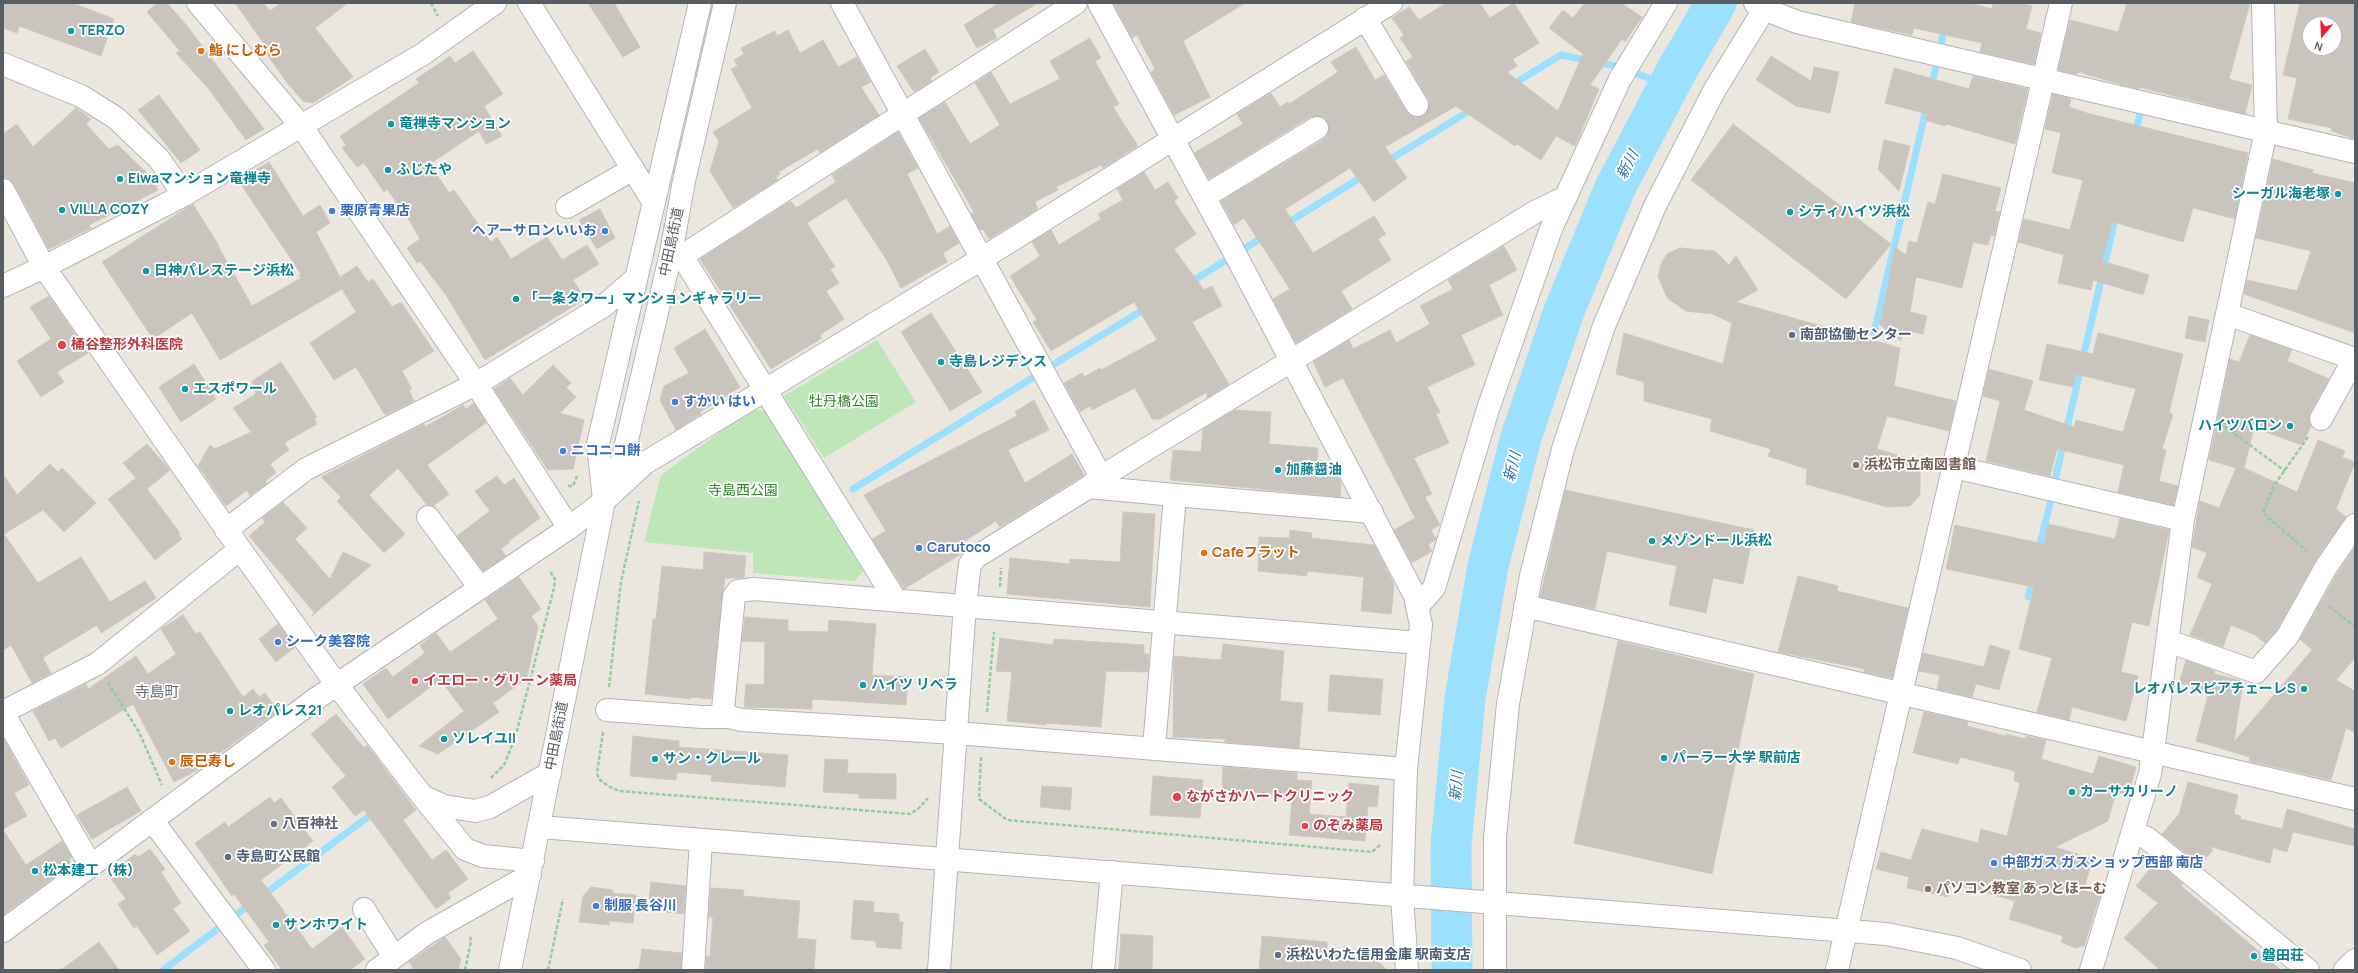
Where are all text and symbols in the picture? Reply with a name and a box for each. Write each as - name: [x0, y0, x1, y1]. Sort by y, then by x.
- north arrow: [2302, 16, 2342, 56]
- place label: TERZO: [79, 23, 125, 39]
- marker: TERZO: [66, 26, 76, 36]
- text: N: [2312, 38, 2324, 55]
- place label: 鮨 にしむら: [209, 43, 282, 59]
- marker: 鮨 にしむら: [196, 46, 206, 56]
- place label: 竜禅寺マンション: [399, 116, 511, 132]
- marker: 竜禅寺マンション: [386, 119, 396, 129]
- water label: 新川: [1613, 148, 1643, 182]
- place label: ふじたや: [396, 162, 452, 178]
- marker: ふじたや: [383, 165, 393, 175]
- place label: Eiwaマンション竜禅寺: [128, 171, 271, 187]
- marker: Eiwaマンション竜禅寺: [115, 174, 125, 184]
- place label: シーガル海老塚: [2232, 186, 2330, 202]
- marker: シーガル海老塚: [2333, 189, 2343, 199]
- place label: VILLA COZY: [70, 202, 149, 218]
- place label: 栗原青果店: [340, 203, 410, 219]
- place label: シティハイツ浜松: [1798, 204, 1910, 220]
- marker: VILLA COZY: [57, 205, 67, 215]
- marker: 栗原青果店: [327, 206, 337, 216]
- street label: 中田島街道: [657, 206, 687, 278]
- marker: シティハイツ浜松: [1785, 207, 1795, 217]
- place label: ヘアーサロンいいお: [472, 223, 597, 239]
- marker: ヘアーサロンいいお: [600, 226, 610, 236]
- place label: 日神パレステージ浜松: [154, 263, 294, 279]
- marker: 日神パレステージ浜松: [141, 266, 151, 276]
- place label: 「一条タワー」マンションギャラリー: [524, 291, 762, 307]
- marker: 「一条タワー」マンションギャラリー: [511, 294, 521, 304]
- place label: 南部協働センター: [1800, 327, 1912, 343]
- marker: 南部協働センター: [1787, 330, 1797, 340]
- place label: 桶谷整形外科医院: [71, 337, 183, 353]
- marker: 桶谷整形外科医院: [56, 339, 68, 351]
- place label: 寺島レジデンス: [949, 354, 1047, 370]
- marker: 寺島レジデンス: [936, 357, 946, 367]
- place label: エスポワール: [193, 381, 277, 397]
- marker: エスポワール: [180, 384, 190, 394]
- place label: すかい はい: [683, 394, 756, 410]
- park label: 牡丹橋公園: [809, 394, 879, 410]
- marker: すかい はい: [670, 397, 680, 407]
- place label: ハイツバロン: [2198, 418, 2282, 434]
- marker: ハイツバロン: [2285, 421, 2295, 431]
- place label: ニコニコ餅: [571, 443, 641, 459]
- marker: ニコニコ餅: [558, 446, 568, 456]
- water label: 新川: [1501, 450, 1525, 484]
- place label: 浜松市立南図書館: [1864, 457, 1976, 473]
- marker: 浜松市立南図書館: [1851, 460, 1861, 470]
- place label: 加藤醤油: [1286, 462, 1342, 478]
- marker: 加藤醤油: [1273, 465, 1283, 475]
- park label: 寺島西公園: [708, 483, 778, 499]
- place label: メゾンドール浜松: [1660, 533, 1772, 549]
- marker: メゾンドール浜松: [1647, 536, 1657, 546]
- place label: Carutoco: [927, 540, 991, 556]
- marker: Carutoco: [914, 543, 924, 553]
- place label: Cafeフラット: [1212, 545, 1300, 561]
- marker: Cafeフラット: [1199, 548, 1209, 558]
- place label: シーク美容院: [286, 634, 370, 650]
- marker: シーク美容院: [273, 637, 283, 647]
- place label: イエロー・グリーン薬局: [423, 673, 577, 689]
- marker: イエロー・グリーン薬局: [410, 676, 420, 686]
- place label: ハイツ リベラ: [871, 677, 958, 693]
- marker: ハイツ リベラ: [858, 680, 868, 690]
- place label: レオパレスピアチェーレS: [2133, 681, 2296, 697]
- district label: 寺島町: [135, 684, 179, 702]
- marker: レオパレスピアチェーレS: [2299, 684, 2309, 694]
- street label: 中田島街道: [542, 700, 572, 772]
- place label: レオパレス21: [238, 703, 322, 719]
- marker: レオパレス21: [225, 706, 235, 716]
- place label: ソレイユII: [452, 731, 516, 747]
- marker: ソレイユII: [439, 734, 449, 744]
- place label: パーラー大学 駅前店: [1672, 750, 1801, 766]
- place label: サン・クレール: [663, 751, 761, 767]
- marker: パーラー大学 駅前店: [1659, 753, 1669, 763]
- place label: 辰巳寿し: [180, 754, 236, 770]
- marker: サン・クレール: [650, 754, 660, 764]
- marker: 辰巳寿し: [167, 757, 177, 767]
- water label: 新川: [1447, 770, 1467, 802]
- place label: カーサカリーノ: [2080, 784, 2178, 800]
- marker: カーサカリーノ: [2067, 787, 2077, 797]
- place label: ながさかハートクリニック: [1186, 789, 1354, 805]
- marker: ながさかハートクリニック: [1171, 791, 1183, 803]
- place label: 八百神社: [282, 816, 338, 832]
- place label: のぞみ薬局: [1313, 818, 1383, 834]
- marker: 八百神社: [269, 819, 279, 829]
- marker: のぞみ薬局: [1300, 821, 1310, 831]
- place label: 寺島町公民館: [236, 849, 320, 865]
- marker: 寺島町公民館: [223, 852, 233, 862]
- place label: 中部ガス ガスショップ西部 南店: [2002, 855, 2204, 871]
- marker: 中部ガス ガスショップ西部 南店: [1989, 858, 1999, 868]
- place label: 松本建工（株）: [43, 863, 141, 879]
- marker: 松本建工（株）: [30, 866, 40, 876]
- place label: パソコン教室 あっとほーむ: [1936, 881, 2107, 897]
- marker: パソコン教室 あっとほーむ: [1923, 884, 1933, 894]
- place label: 制服 長谷川: [604, 898, 677, 914]
- marker: 制服 長谷川: [591, 901, 601, 911]
- place label: サンホワイト: [284, 917, 368, 933]
- marker: サンホワイト: [271, 920, 281, 930]
- place label: 浜松いわた信用金庫 駅南支店: [1286, 947, 1471, 963]
- place label: 磐田荘: [2262, 948, 2304, 964]
- marker: 浜松いわた信用金庫 駅南支店: [1273, 950, 1283, 960]
- marker: 磐田荘: [2249, 951, 2259, 961]

